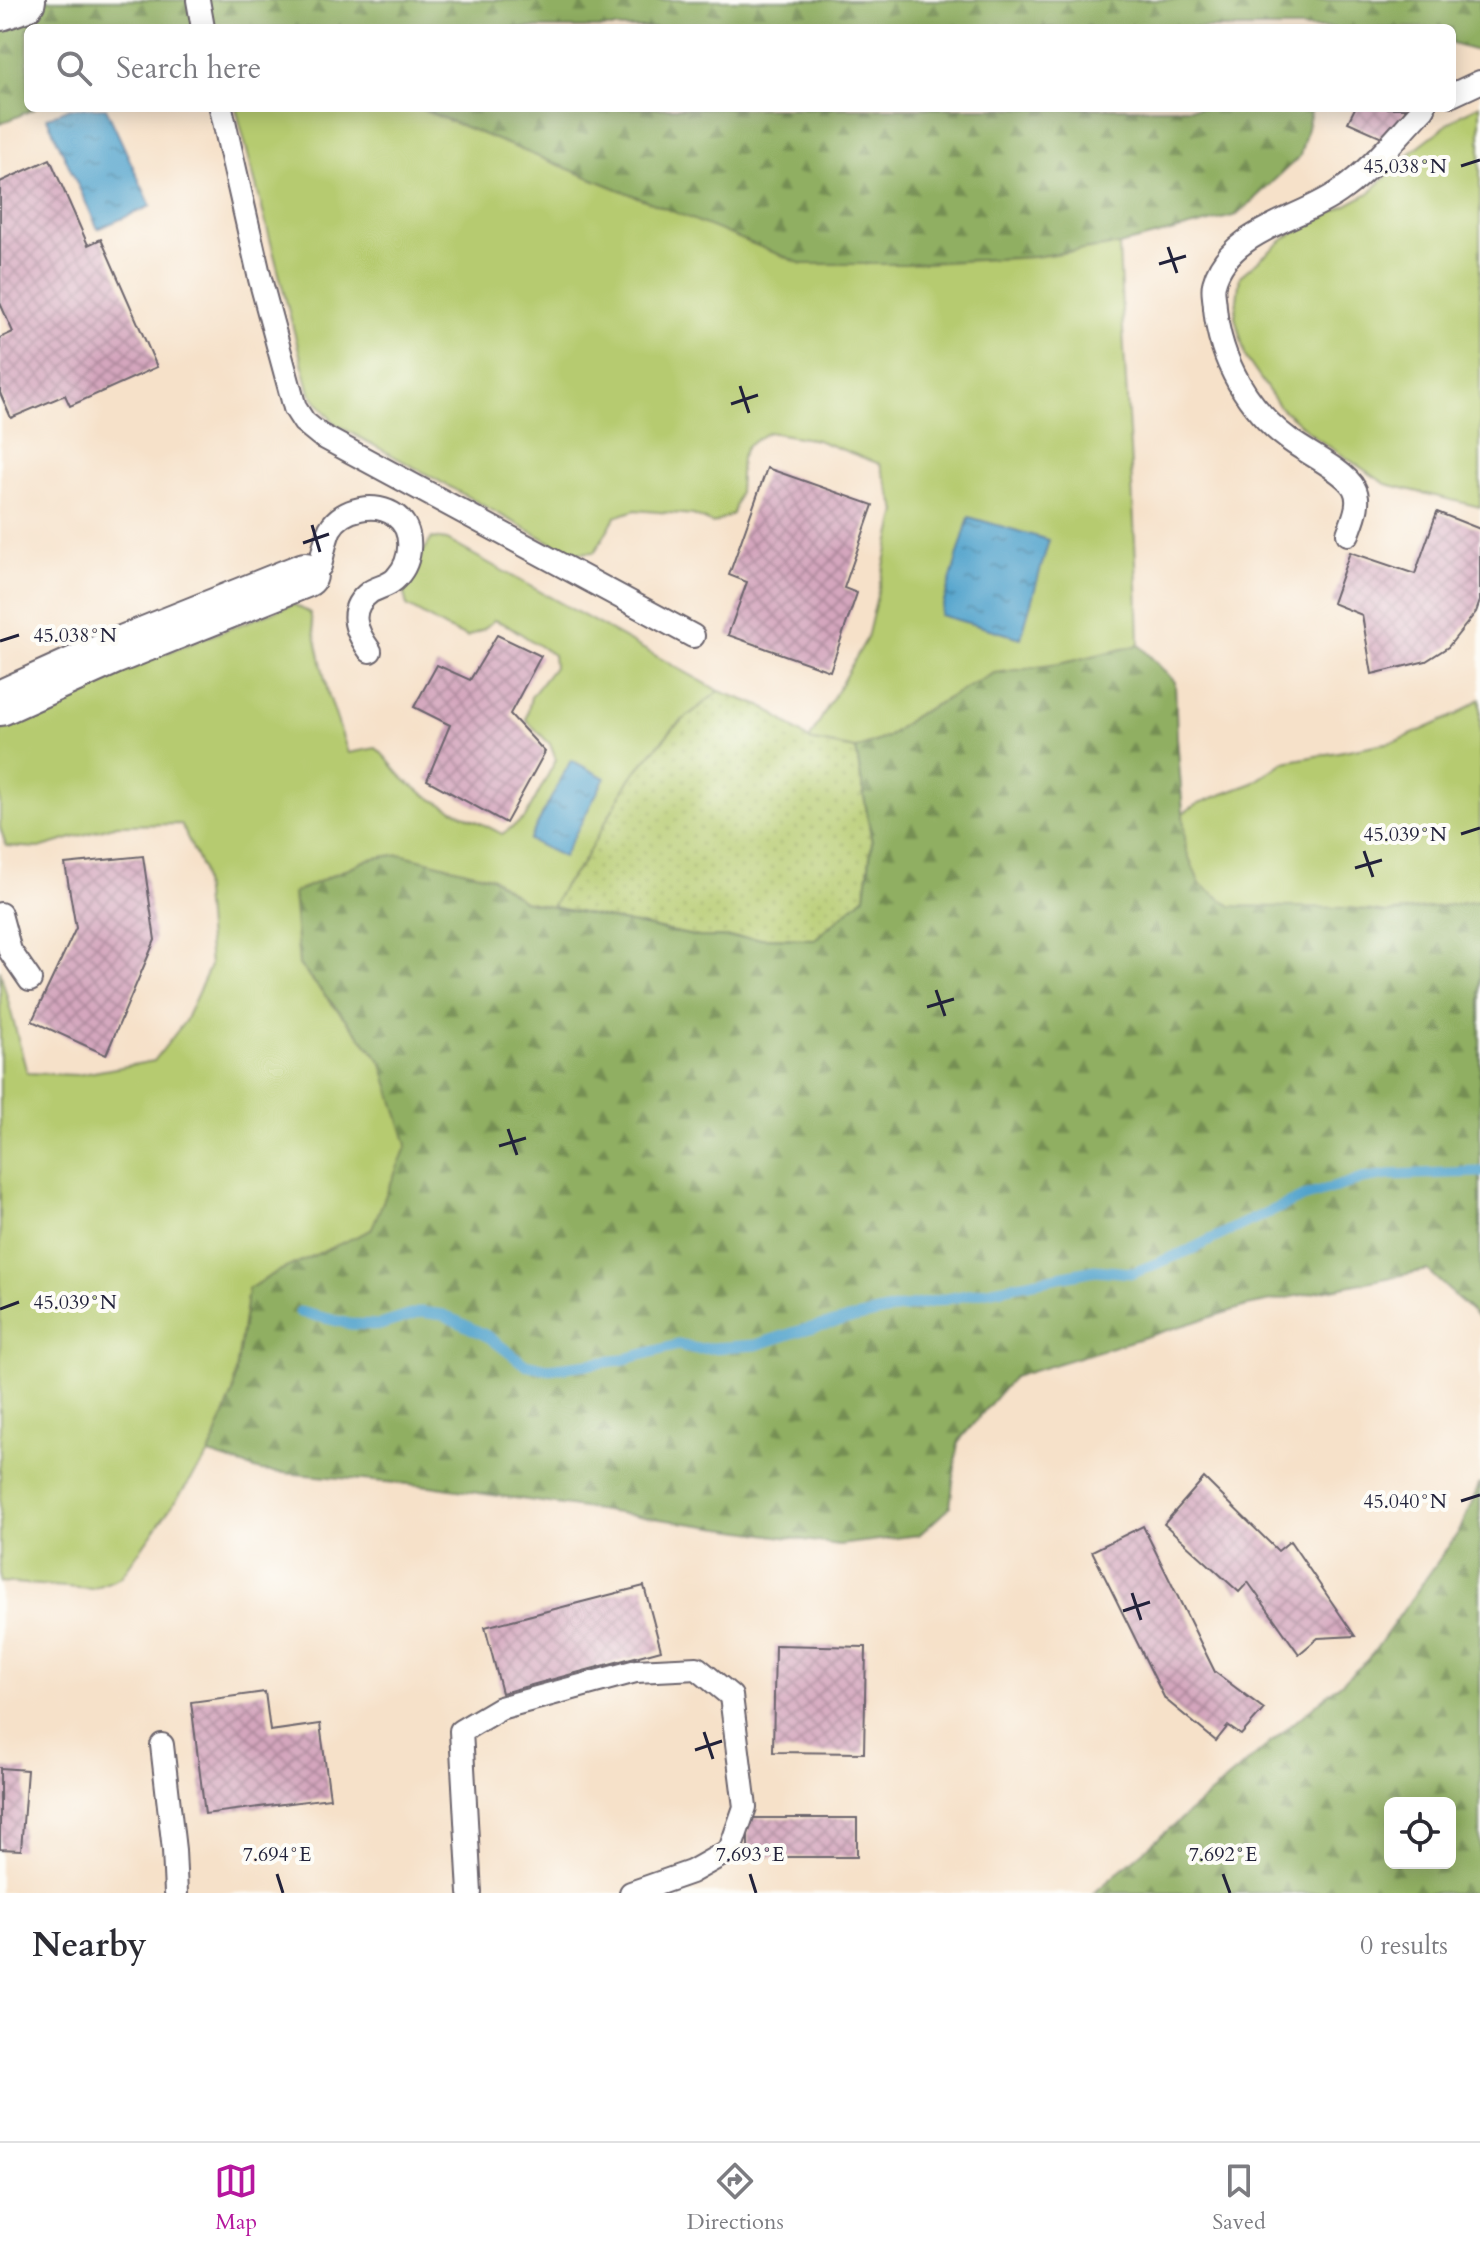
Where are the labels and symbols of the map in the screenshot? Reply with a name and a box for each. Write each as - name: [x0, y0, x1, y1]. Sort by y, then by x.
- text: 45.038°N: [1363, 153, 1447, 180]
- text: 45.038°N: [33, 622, 117, 649]
- text: 45.039°N: [1363, 821, 1447, 848]
- text: 45.039°N: [33, 1289, 117, 1316]
- text: 45.040°N: [1363, 1488, 1447, 1515]
- text: 7.694°E: [243, 1841, 311, 1868]
- text: 7.693°E: [716, 1841, 784, 1868]
- text: 7.692°E: [1189, 1841, 1257, 1868]

